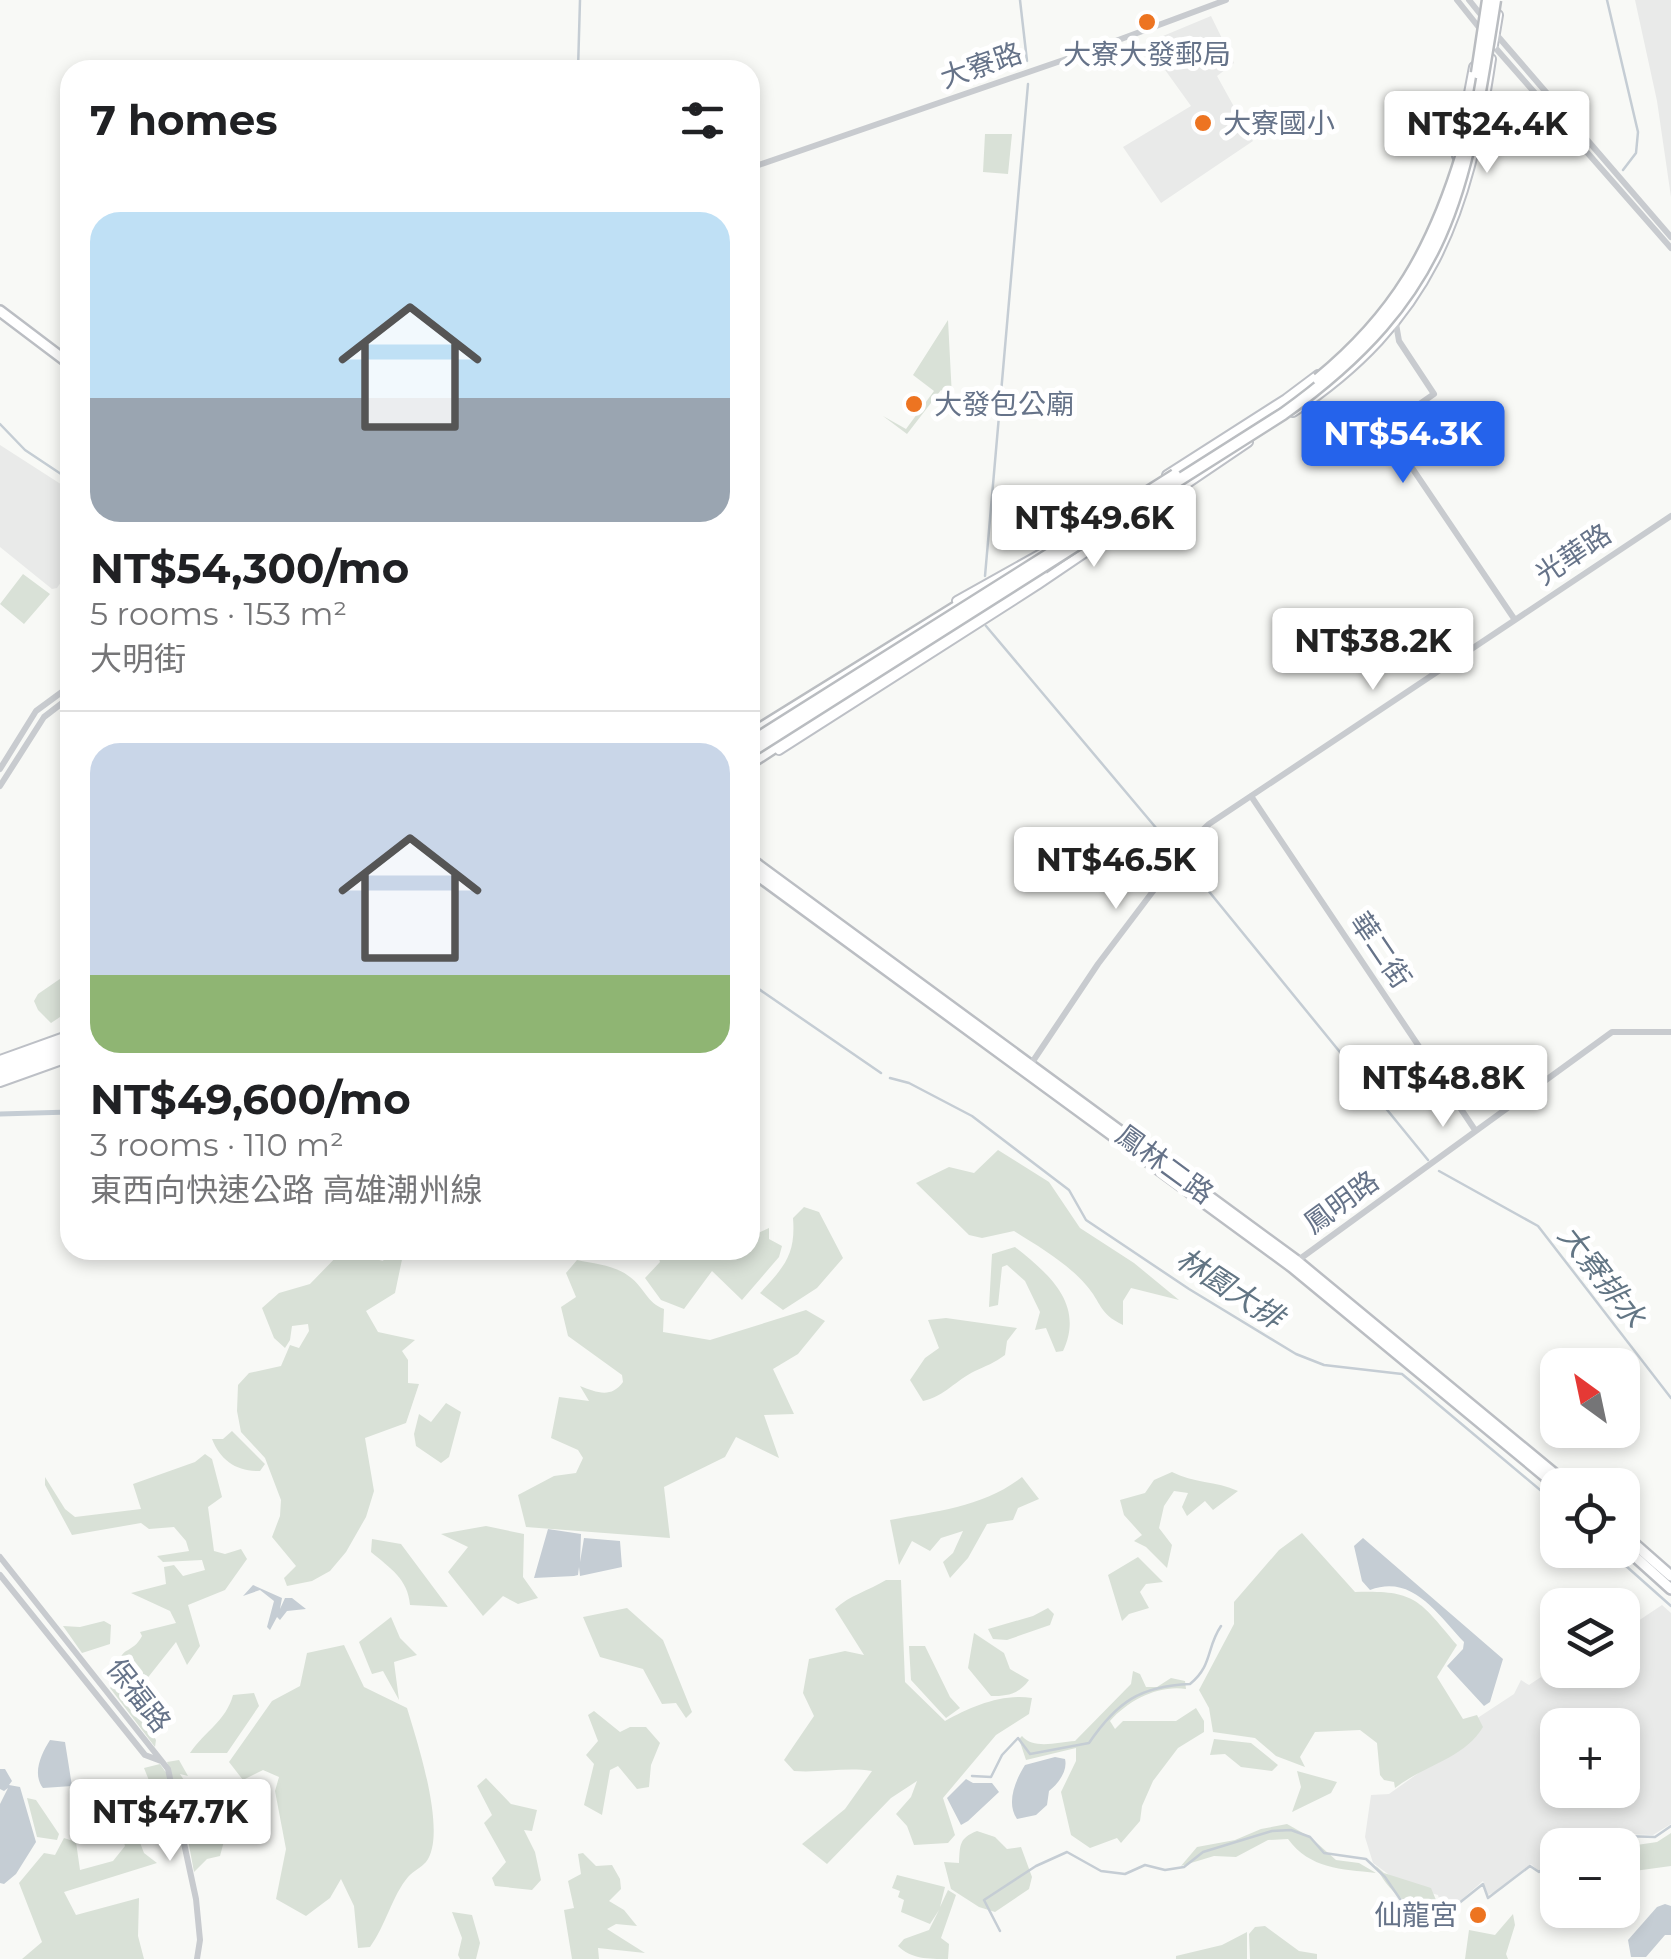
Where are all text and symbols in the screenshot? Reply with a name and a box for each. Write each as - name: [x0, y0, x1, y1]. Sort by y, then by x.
- marker: 大寮大發郵局: [1136, 11, 1158, 33]
- street label: 大寮路: [936, 35, 1026, 95]
- place label: 大寮大發郵局: [1063, 37, 1231, 71]
- pin: NT$24.4K: [1384, 91, 1590, 176]
- icon: filters: [675, 93, 730, 148]
- text: 7 homes: [90, 94, 278, 146]
- text: NT$24.4K: [1406, 104, 1568, 143]
- place label: 大寮國小: [1223, 106, 1335, 140]
- marker: 大寮國小: [1192, 112, 1214, 134]
- icon: home: [320, 277, 500, 457]
- place label: 大發包公廟: [934, 387, 1074, 421]
- marker: 大發包公廟: [903, 393, 925, 415]
- pin: NT$54.3K: [1300, 401, 1506, 486]
- text: NT$54.3K: [1324, 414, 1482, 453]
- pin: NT$49.6K: [991, 485, 1197, 570]
- text: NT$49.6K: [1014, 498, 1174, 537]
- street label: 光華路: [1529, 516, 1617, 592]
- text: NT$54,300/mo: [90, 542, 409, 594]
- text: 5 rooms · 153 m²: [90, 594, 347, 633]
- pin: NT$38.2K: [1270, 608, 1476, 693]
- text: NT$38.2K: [1294, 621, 1452, 660]
- text: 大明街: [90, 639, 186, 678]
- icon: home: [320, 808, 500, 988]
- pin: NT$46.5K: [1013, 827, 1219, 912]
- text: NT$46.5K: [1036, 840, 1196, 879]
- street label: 華二街: [1343, 906, 1419, 994]
- pin: NT$48.8K: [1340, 1045, 1546, 1130]
- text: NT$48.8K: [1361, 1058, 1525, 1097]
- text: NT$49,600/mo: [90, 1073, 411, 1125]
- street label: 鳳林二路: [1110, 1117, 1220, 1211]
- text: 3 rooms · 110 m²: [90, 1125, 344, 1164]
- street label: 鳳明路: [1297, 1164, 1385, 1240]
- text: 東西向快速公路 高雄潮州線: [90, 1170, 482, 1209]
- water label: 大寮排水: [1550, 1217, 1655, 1336]
- water label: 林園大排: [1170, 1240, 1294, 1338]
- north arrow: [1540, 1348, 1640, 1448]
- map controls: [1540, 1348, 1640, 1928]
- button: locate: [1540, 1468, 1640, 1568]
- button: layers: [1540, 1588, 1640, 1688]
- street label: 保福路: [100, 1651, 178, 1739]
- button: +: [1540, 1708, 1640, 1808]
- pin: NT$47.7K: [67, 1779, 273, 1864]
- text: NT$47.7K: [92, 1792, 248, 1831]
- button: −: [1540, 1828, 1640, 1928]
- place label: 仙龍宮: [1374, 1898, 1458, 1932]
- marker: 仙龍宮: [1467, 1904, 1489, 1926]

